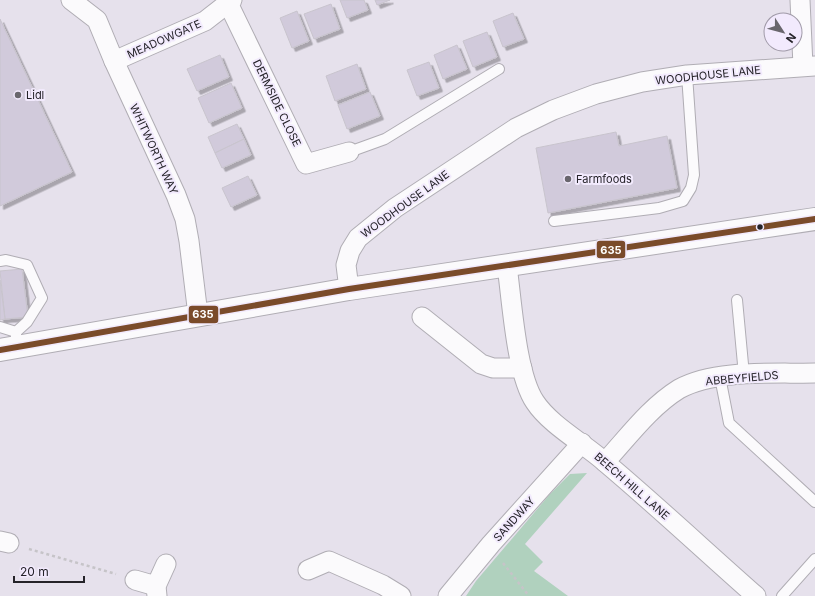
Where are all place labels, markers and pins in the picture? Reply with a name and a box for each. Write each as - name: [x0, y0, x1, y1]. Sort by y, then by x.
- place label: Lidl: [26, 88, 44, 102]
- marker: Lidl: [13, 90, 23, 100]
- place label: Farmfoods: [576, 172, 632, 186]
- marker: Farmfoods: [563, 174, 573, 184]
- unlabelled marker: [755, 222, 765, 232]

